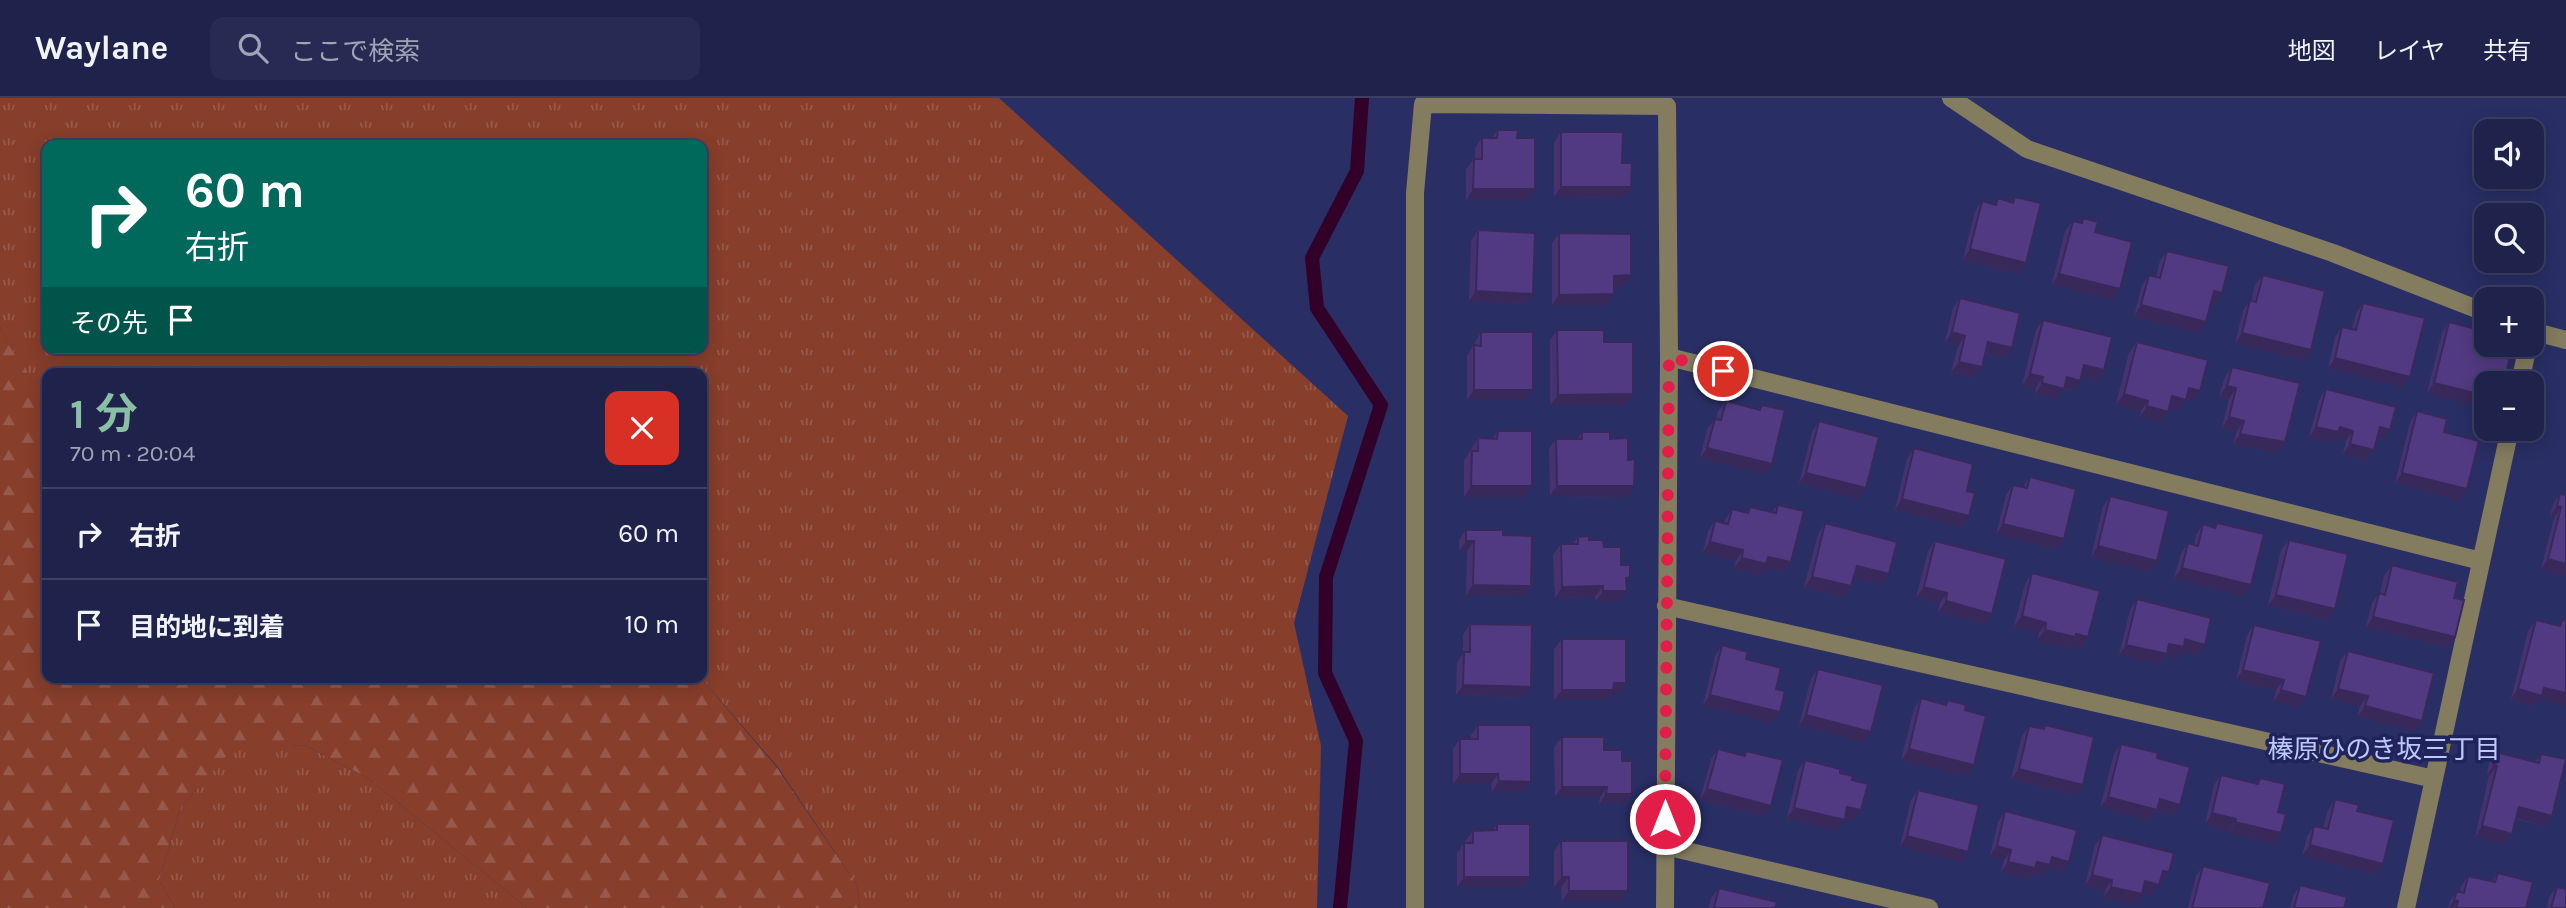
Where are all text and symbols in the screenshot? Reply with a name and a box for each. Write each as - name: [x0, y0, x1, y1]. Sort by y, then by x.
- search box: [210, 17, 700, 80]
- text: Waylane: [35, 29, 168, 67]
- icon: search: [234, 29, 272, 67]
- text: ここで検索: [290, 36, 420, 67]
- text: 地図: [2288, 37, 2336, 65]
- text: レイヤ: [2374, 37, 2445, 65]
- text: 共有: [2483, 37, 2531, 65]
- map controls: [2474, 119, 2544, 441]
- button: sound: [2474, 119, 2544, 189]
- text: 60 m: [185, 162, 305, 219]
- icon: right: [70, 168, 161, 259]
- button: search: [2474, 203, 2544, 273]
- text: 右折: [185, 229, 249, 266]
- button: +: [2474, 287, 2544, 357]
- icon: arrive: [162, 301, 200, 339]
- text: その先: [70, 308, 148, 339]
- pin: [1693, 341, 1753, 401]
- icon: arrive: [1704, 352, 1742, 390]
- button: −: [2474, 371, 2544, 441]
- text: 1 分: [70, 389, 138, 439]
- button: close: [605, 391, 679, 465]
- text: 70 m · 20:04: [70, 440, 195, 467]
- icon: right: [70, 515, 108, 553]
- text: 60 m: [618, 518, 679, 549]
- text: 右折: [129, 521, 181, 552]
- icon: arrive: [70, 606, 108, 644]
- text: 10 m: [624, 609, 679, 640]
- text: 目的地に到着: [129, 612, 285, 643]
- district label: 榛原ひのき坂三丁目: [2267, 734, 2501, 765]
- position arrow: [1628, 782, 1702, 856]

